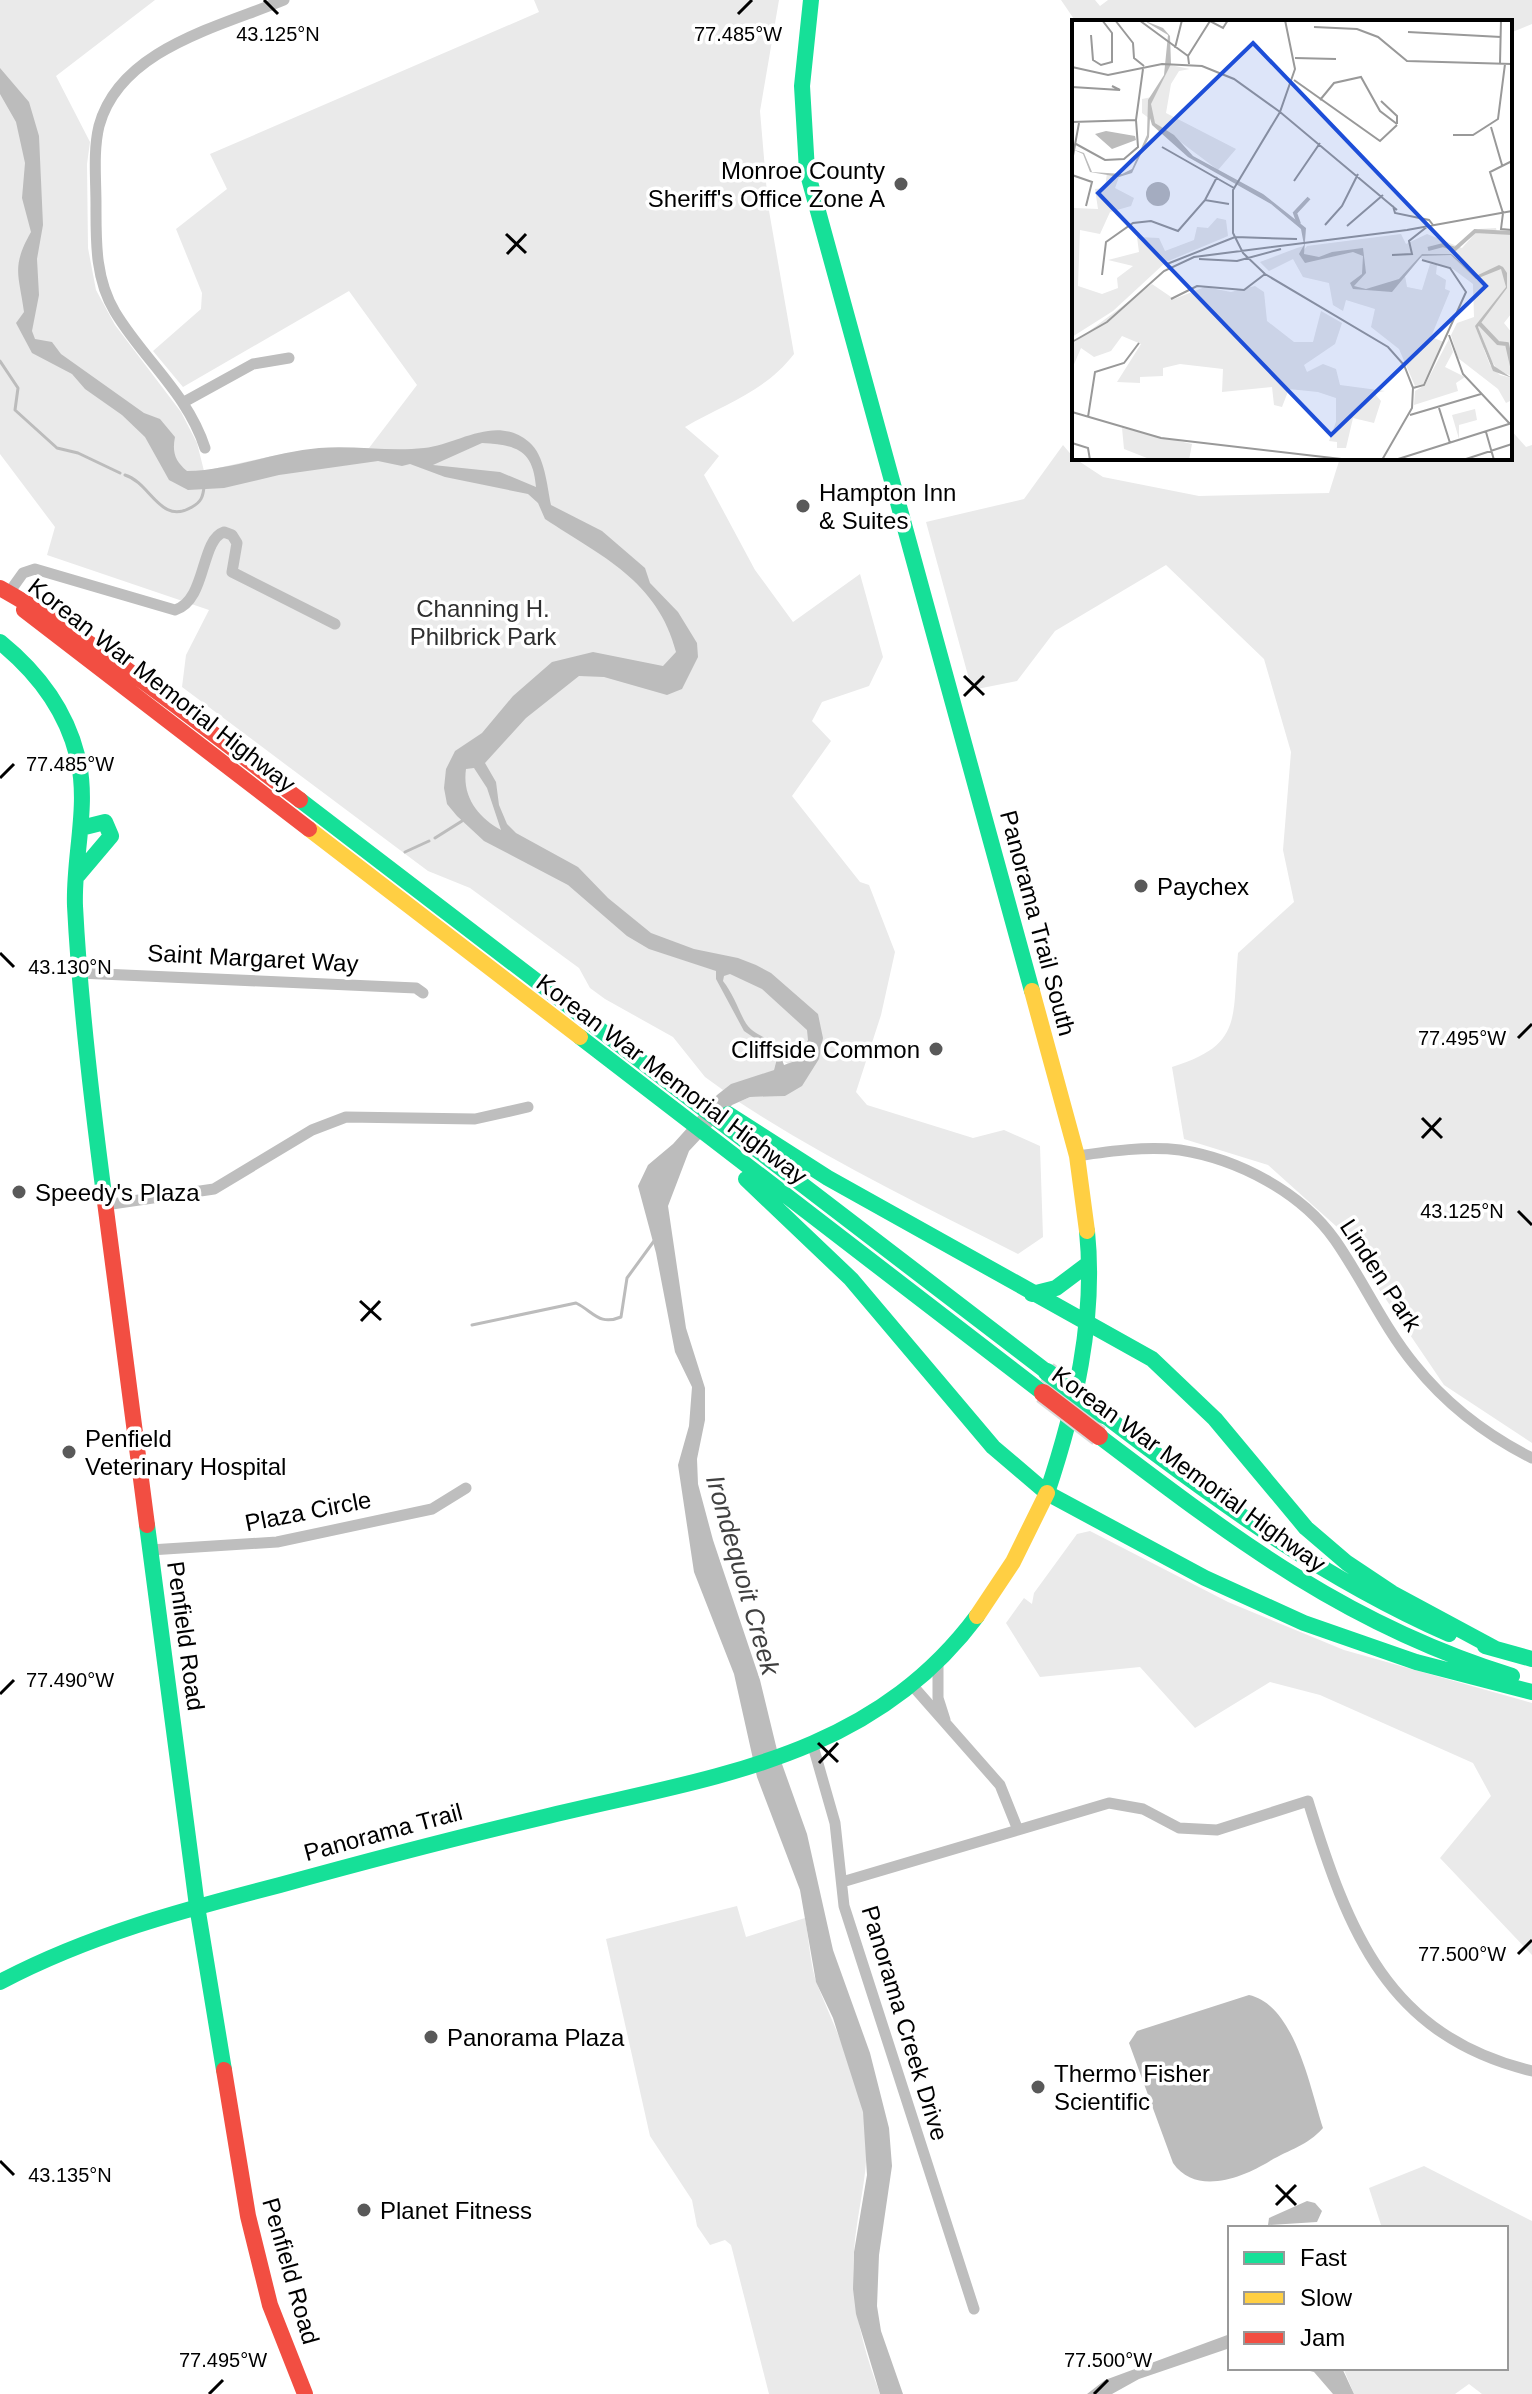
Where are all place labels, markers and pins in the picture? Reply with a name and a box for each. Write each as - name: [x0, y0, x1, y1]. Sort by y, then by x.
- place label: Monroe County Sheriff's Office Zone A: [648, 157, 885, 212]
- marker: Monroe County Sheriff's Office Zone A: [892, 175, 910, 193]
- place label: Hampton Inn & Suites: [819, 479, 956, 534]
- marker: Hampton Inn & Suites: [794, 497, 812, 515]
- place label: Paychex: [1157, 873, 1249, 900]
- marker: Paychex: [1132, 877, 1150, 895]
- place label: Cliffside Common: [731, 1036, 920, 1063]
- marker: Cliffside Common: [927, 1040, 945, 1058]
- place label: Speedy's Plaza: [35, 1179, 200, 1206]
- marker: Speedy's Plaza: [10, 1183, 28, 1201]
- place label: Penfield Veterinary Hospital: [85, 1425, 286, 1480]
- marker: Penfield Veterinary Hospital: [60, 1443, 78, 1461]
- place label: Panorama Plaza: [447, 2024, 625, 2051]
- marker: Panorama Plaza: [422, 2028, 440, 2046]
- place label: Thermo Fisher Scientific: [1054, 2060, 1210, 2115]
- marker: Thermo Fisher Scientific: [1029, 2078, 1047, 2096]
- place label: Planet Fitness: [380, 2197, 532, 2224]
- marker: Planet Fitness: [355, 2201, 373, 2219]

